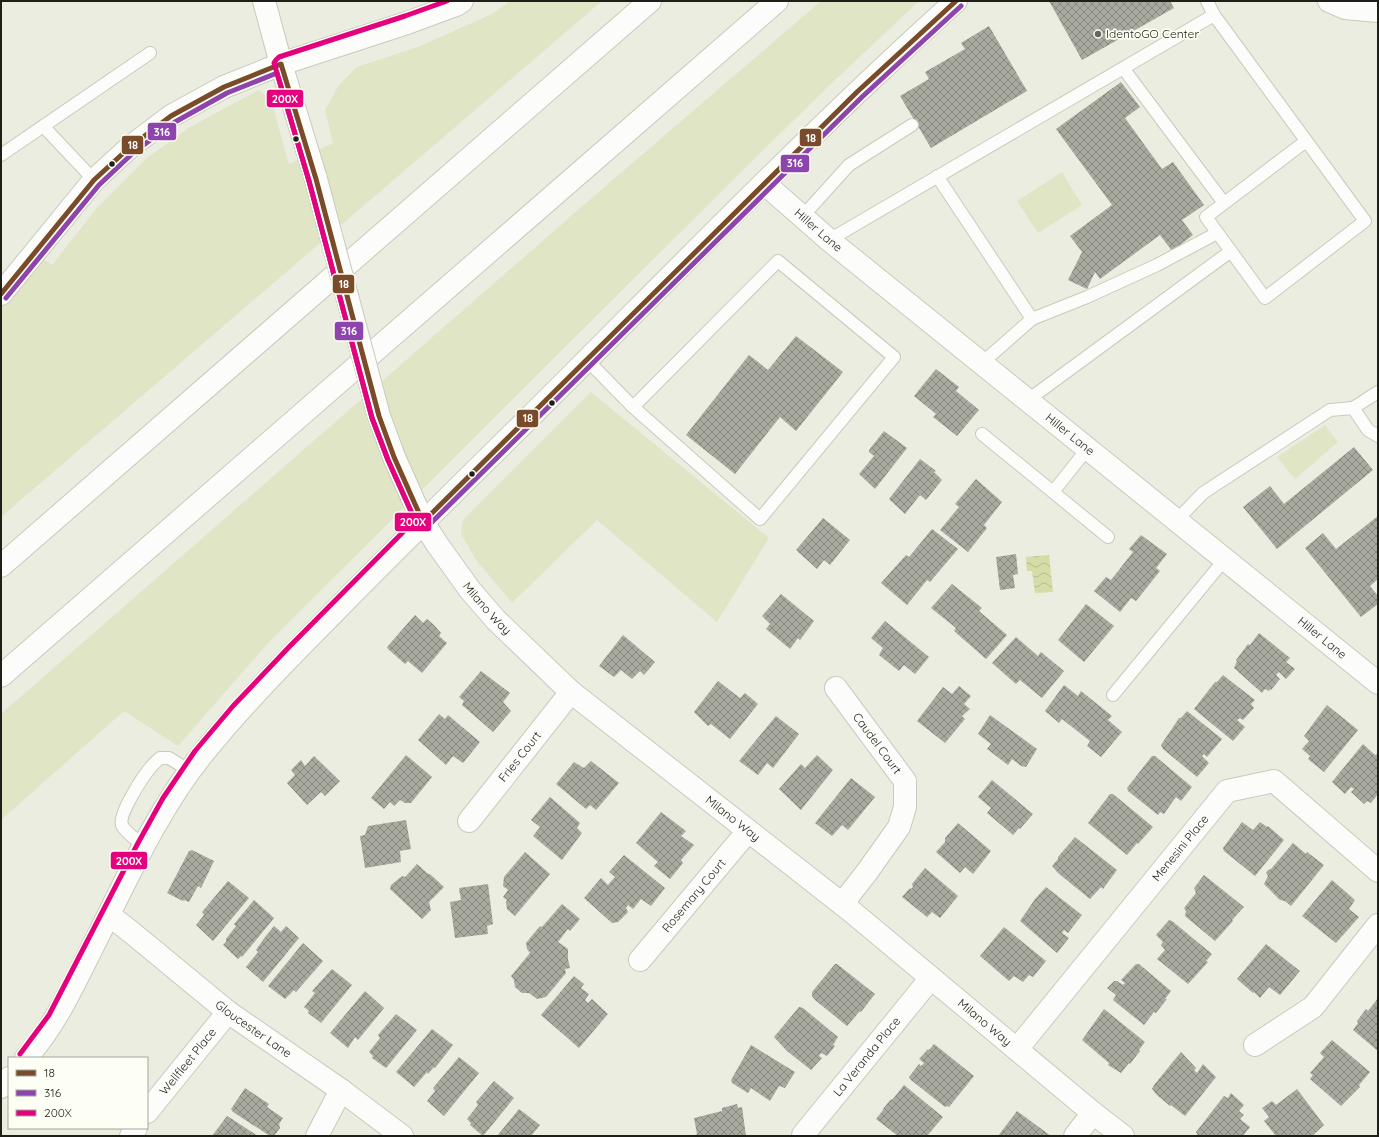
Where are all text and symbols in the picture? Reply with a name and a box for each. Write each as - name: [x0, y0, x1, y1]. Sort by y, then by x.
- place label: IdentoGO Center: [1106, 26, 1199, 41]
- marker: IdentoGO Center: [1093, 29, 1103, 39]
- line badge: 200X: [266, 89, 304, 108]
- text: 200X: [272, 92, 298, 106]
- line badge: 316: [147, 122, 177, 141]
- text: 316: [154, 125, 170, 139]
- line badge: 18: [799, 128, 822, 147]
- text: 18: [806, 131, 816, 145]
- unlabelled marker: [291, 134, 301, 144]
- line badge: 18: [121, 135, 144, 155]
- text: 18: [128, 138, 138, 152]
- line badge: 316: [780, 154, 810, 173]
- text: 316: [787, 156, 803, 170]
- unlabelled marker: [107, 159, 117, 169]
- street label: Hiller Lane: [791, 205, 846, 255]
- line badge: 18: [332, 274, 355, 294]
- text: 18: [339, 277, 349, 291]
- line badge: 316: [334, 321, 364, 341]
- text: 316: [341, 324, 357, 338]
- unlabelled marker: [547, 398, 557, 408]
- line badge: 18: [516, 409, 539, 428]
- street label: Hiller Lane: [1043, 410, 1098, 458]
- text: 18: [523, 411, 533, 425]
- unlabelled marker: [467, 469, 477, 479]
- line badge: 200X: [394, 512, 432, 532]
- text: 200X: [400, 515, 426, 529]
- street label: Milano Way: [460, 579, 515, 638]
- street label: Hiller Lane: [1295, 613, 1350, 662]
- street label: Caudel Court: [850, 710, 905, 777]
- street label: Fries Court: [495, 728, 544, 785]
- street label: Milano Way: [703, 792, 764, 844]
- street label: Menesini Place: [1149, 811, 1212, 884]
- line badge: 200X: [110, 851, 148, 870]
- text: 200X: [116, 854, 142, 868]
- street label: Rosemary Court: [659, 855, 729, 935]
- street label: Milano Way: [955, 995, 1015, 1049]
- street label: Gloucester Lane: [212, 997, 295, 1061]
- street label: La Veranda Place: [830, 1013, 903, 1099]
- street label: Wellfleet Place: [156, 1024, 219, 1098]
- legend: [8, 1057, 148, 1129]
- text: 18: [44, 1065, 55, 1080]
- text: 316: [44, 1085, 62, 1100]
- text: 200X: [44, 1105, 72, 1120]

